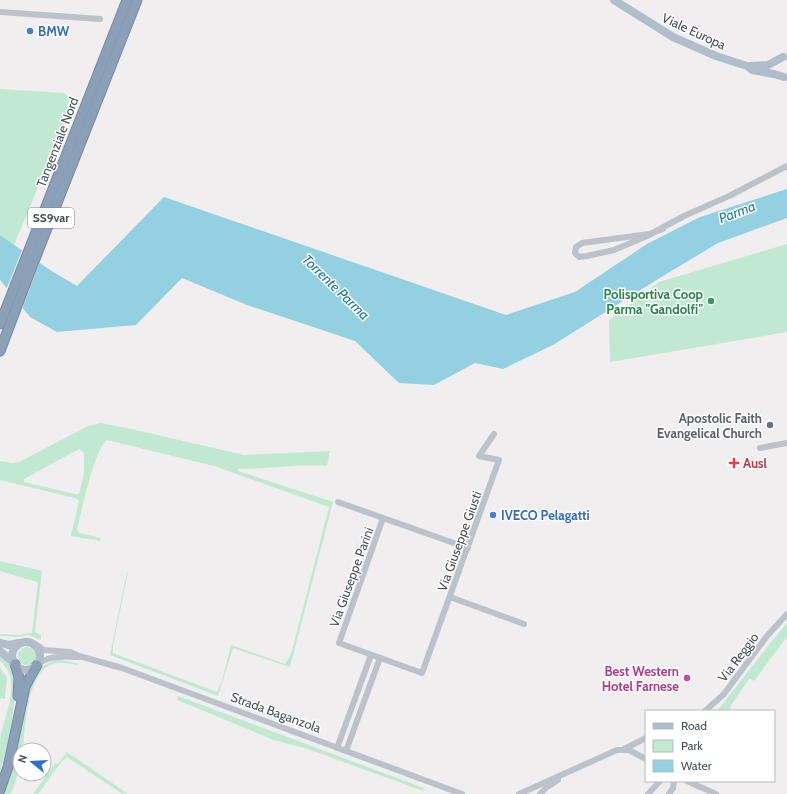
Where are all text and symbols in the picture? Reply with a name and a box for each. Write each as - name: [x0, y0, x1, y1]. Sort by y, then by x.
- street label: Viale Europa: [660, 9, 729, 53]
- place label: BMW: [38, 23, 70, 39]
- marker: BMW: [25, 26, 35, 36]
- street label: Tangenziale Nord: [33, 95, 81, 189]
- water label: Parma: [716, 197, 758, 227]
- road number: SS9var: [28, 208, 74, 228]
- water label: Torrente Parma: [298, 250, 374, 324]
- place label: Polisportiva Coop Parma "Gandolfi": [603, 286, 704, 317]
- marker: Polisportiva Coop Parma "Gandolfi": [706, 296, 716, 306]
- place label: Apostolic Faith Evangelical Church: [657, 410, 762, 441]
- marker: Apostolic Faith Evangelical Church: [765, 420, 775, 430]
- place label: Ausl: [743, 455, 768, 471]
- marker: Ausl: [728, 457, 740, 469]
- street label: Via Giuseppe Giusti: [433, 489, 485, 593]
- place label: IVECO Pelagatti: [501, 507, 590, 523]
- marker: IVECO Pelagatti: [488, 510, 498, 520]
- street label: Via Giuseppe Parini: [326, 525, 376, 629]
- street label: Via Reggio: [714, 629, 762, 685]
- place label: Best Western Hotel Farnese: [602, 663, 679, 694]
- marker: Best Western Hotel Farnese: [682, 673, 692, 683]
- street label: Strada Baganzola: [229, 688, 324, 736]
- legend: [645, 710, 775, 782]
- text: Road: [681, 718, 707, 733]
- text: Park: [681, 738, 703, 753]
- north arrow: [12, 742, 52, 782]
- text: N: [15, 753, 30, 765]
- text: Water: [681, 758, 712, 773]

